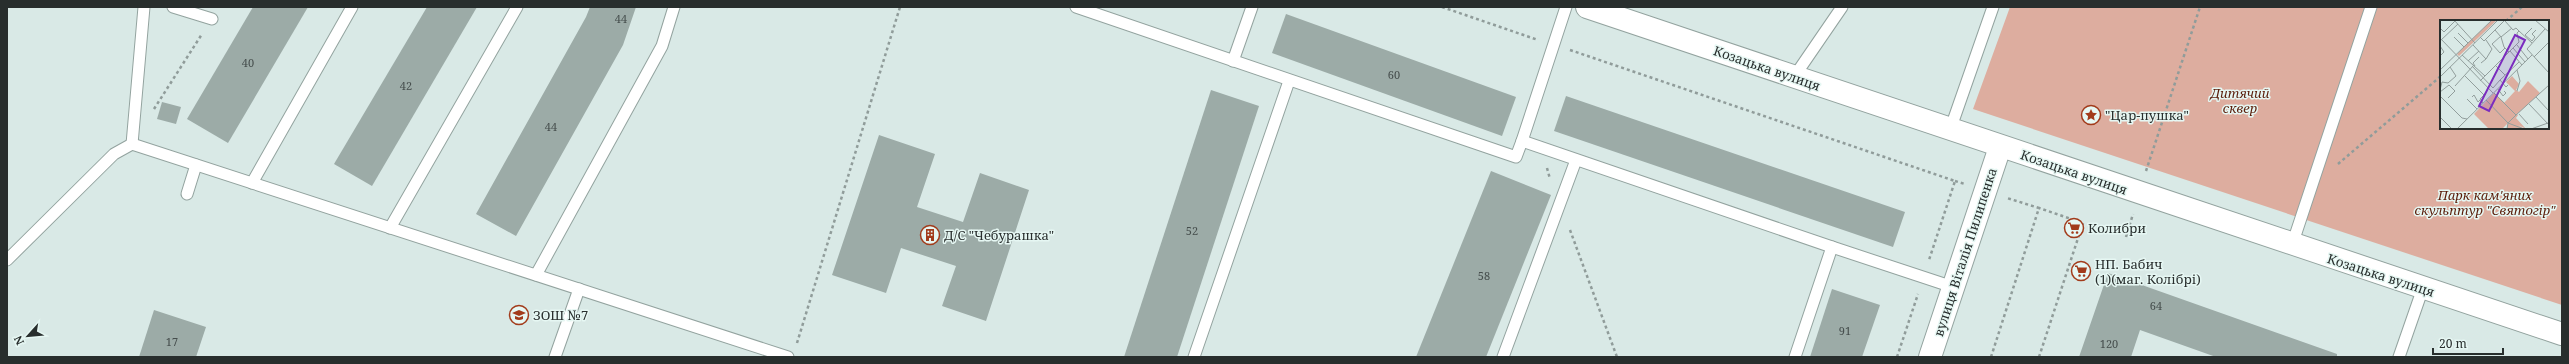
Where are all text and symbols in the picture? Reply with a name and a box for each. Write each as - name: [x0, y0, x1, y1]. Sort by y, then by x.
- house number: 44: [615, 11, 627, 26]
- inset map: [2440, 20, 2549, 129]
- street label: Козацька вулиця: [1711, 41, 1823, 95]
- house number: 40: [242, 55, 254, 70]
- house number: 60: [1388, 67, 1400, 82]
- house number: 42: [400, 78, 412, 93]
- park label: Дитячий сквер: [2209, 84, 2270, 117]
- place icon: "Цар-пушка": [2080, 104, 2102, 126]
- place label: "Цар-пушка": [2105, 106, 2189, 124]
- house number: 44: [545, 119, 557, 134]
- street label: Козацька вулиця: [2018, 145, 2130, 199]
- street label: вулиця Віталія Пилипенка: [1929, 165, 2001, 339]
- park label: Парк кам'яних скульптур "Святогір": [2415, 186, 2556, 219]
- supermarket icon: Колибри: [2063, 217, 2085, 239]
- place label: Колибри: [2088, 219, 2146, 237]
- house number: 52: [1186, 223, 1198, 238]
- building icon: Д/С "Чебурашка": [919, 224, 941, 246]
- place label: Д/С "Чебурашка": [944, 226, 1054, 244]
- street label: Козацька вулиця: [2325, 249, 2437, 301]
- place label: НП. Бабич (1)(маг. Колібрі): [2095, 255, 2201, 288]
- supermarket icon: НП. Бабич (1)(маг. Колібрі): [2070, 260, 2092, 282]
- house number: 58: [1478, 268, 1490, 283]
- house number: 64: [2150, 298, 2162, 313]
- school or university icon: ЗОШ №7: [508, 304, 530, 326]
- place label: ЗОШ №7: [533, 306, 588, 324]
- north arrow: [8, 316, 48, 356]
- house number: 91: [1839, 323, 1851, 338]
- scale bar: [2433, 330, 2503, 356]
- text: N: [10, 333, 27, 348]
- house number: 17: [166, 334, 178, 349]
- text: 20 m: [2439, 335, 2467, 352]
- house number: 120: [2100, 336, 2118, 351]

